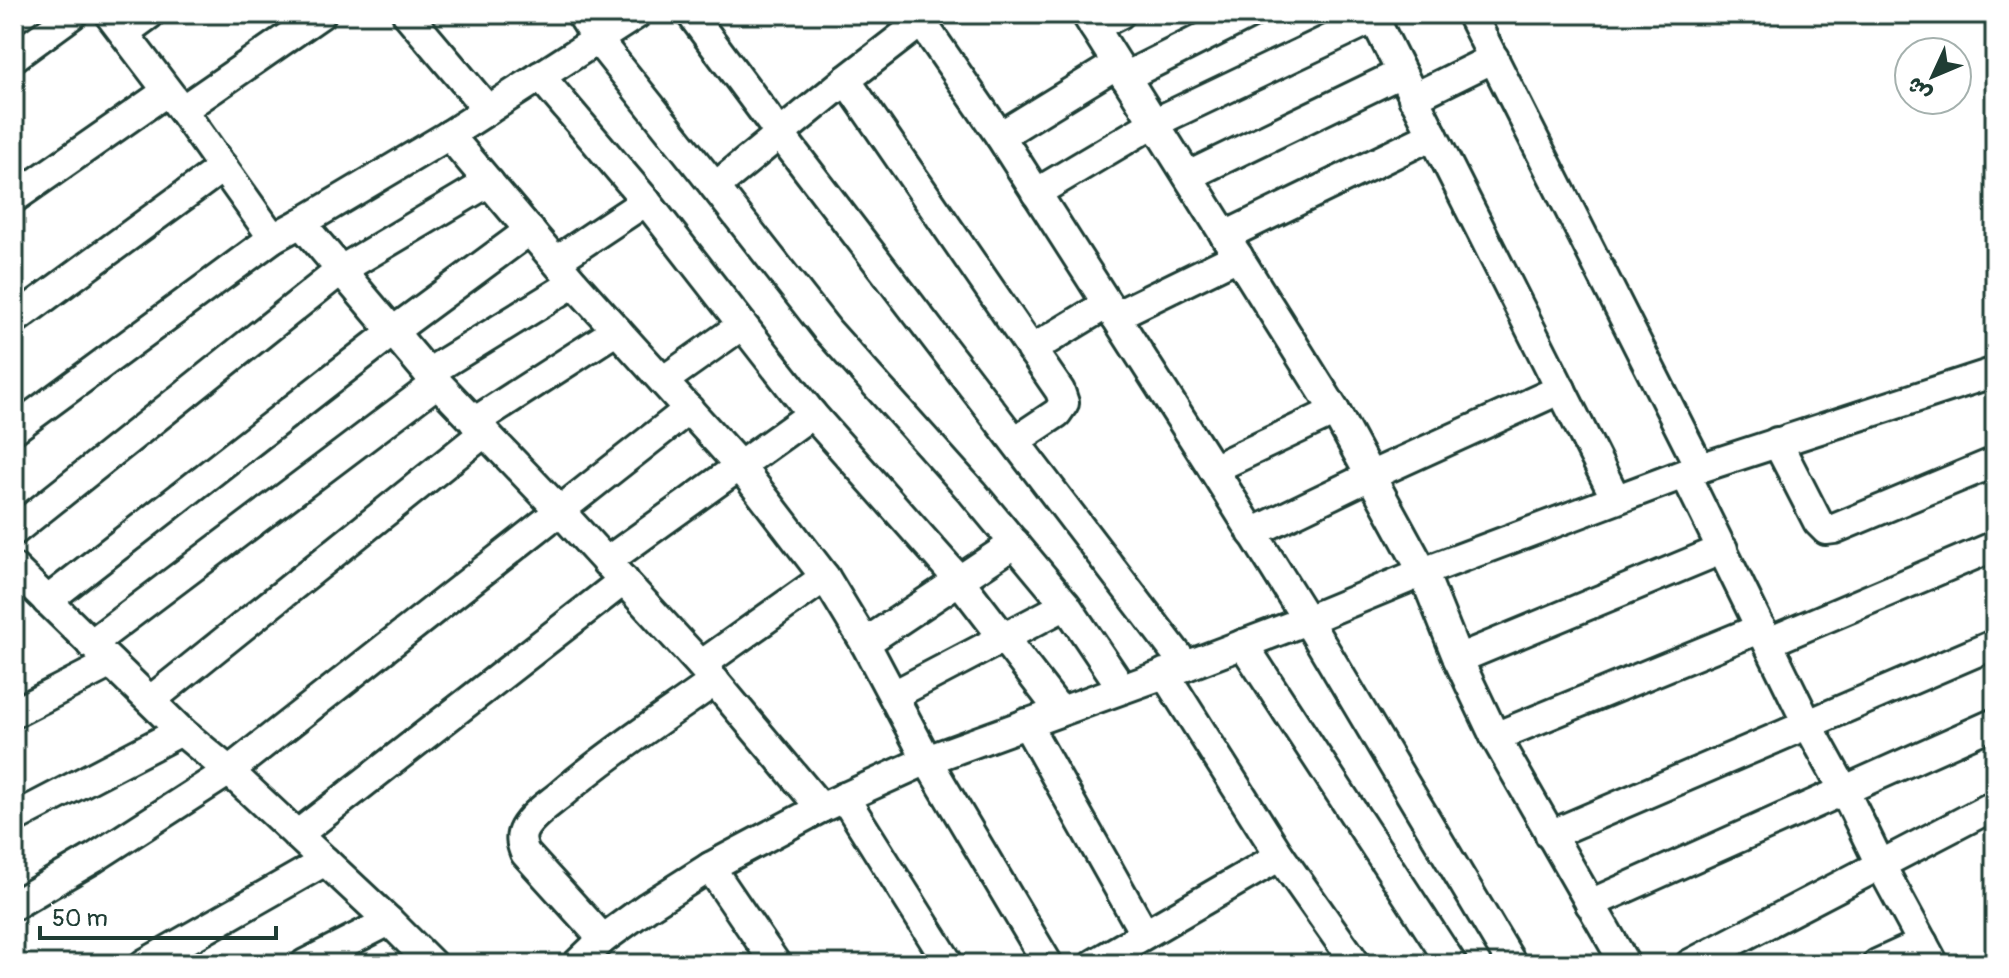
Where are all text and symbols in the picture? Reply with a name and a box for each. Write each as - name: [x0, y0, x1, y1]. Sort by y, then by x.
- north arrow: [1893, 36, 1973, 116]
- text: ش: [1901, 71, 1938, 108]
- scale bar: [40, 890, 276, 940]
- text: 50 m: [52, 904, 108, 933]

